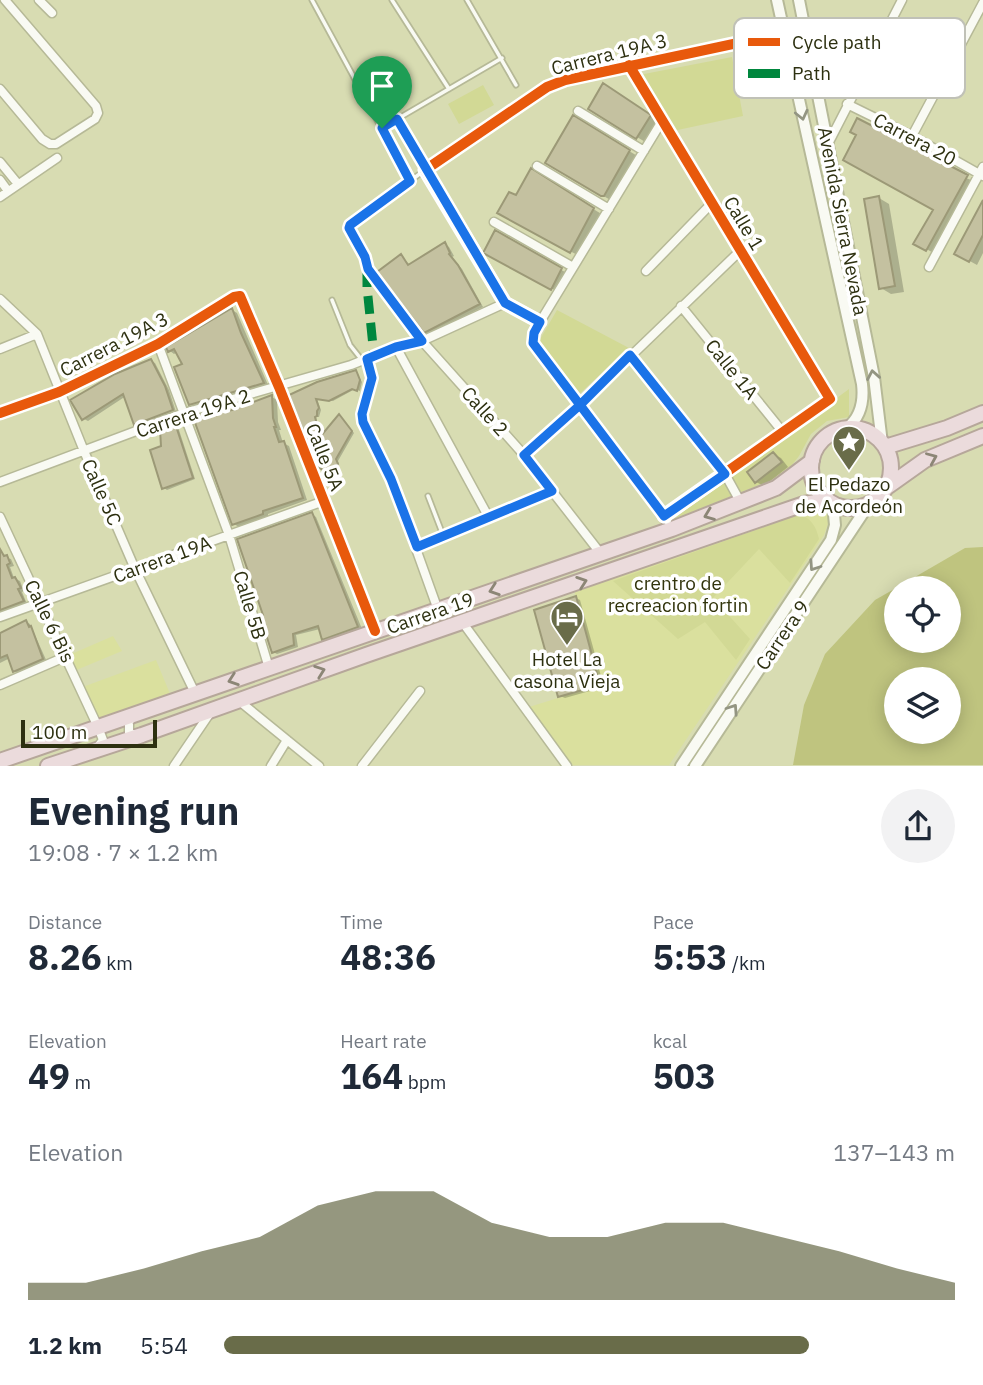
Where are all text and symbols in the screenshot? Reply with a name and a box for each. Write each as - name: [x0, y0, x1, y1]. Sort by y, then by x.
- legend: [734, 18, 965, 98]
- street label: Carrera 19A 3: [549, 28, 669, 80]
- text: Cycle path: [792, 30, 881, 54]
- pin: [352, 56, 412, 128]
- text: Path: [792, 61, 831, 85]
- icon: arrive: [363, 67, 401, 105]
- street label: Carrera 20: [869, 107, 961, 171]
- one-way arrow: [794, 108, 808, 120]
- street label: Avenida Sierra Nevada: [813, 125, 873, 317]
- street label: Calle 1: [719, 192, 769, 254]
- street label: Carrera 19A 3: [56, 306, 172, 382]
- street label: Calle 1A: [700, 334, 764, 404]
- one-way arrow: [866, 369, 881, 381]
- street label: Calle 2: [457, 381, 513, 441]
- street label: Carrera 19A 2: [133, 383, 253, 443]
- street label: Calle 5A: [301, 420, 349, 494]
- place icon: El Pedazo de Acordeón: [830, 423, 868, 472]
- one-way arrow: [925, 452, 938, 466]
- street label: Calle 5C: [77, 455, 127, 529]
- place label: El Pedazo de Acordeón: [795, 472, 903, 518]
- one-way arrow: [704, 507, 716, 521]
- street label: Carrera 19A: [110, 530, 214, 588]
- one-way arrow: [809, 558, 822, 571]
- street label: Calle 5B: [228, 568, 272, 642]
- park label: crentro de recreacion fortin: [608, 571, 748, 617]
- street label: Calle 6 Bis: [20, 576, 80, 666]
- one-way arrow: [575, 576, 588, 590]
- map controls: [884, 576, 961, 744]
- button: locate: [884, 576, 961, 653]
- one-way arrow: [489, 582, 501, 596]
- street label: Carrera 19: [383, 587, 477, 639]
- street label: Carrera 9: [750, 595, 814, 675]
- hotel icon: Hotel La casona Vieja: [548, 598, 586, 647]
- place label: Hotel La casona Vieja: [514, 647, 620, 693]
- one-way arrow: [314, 665, 326, 679]
- button: layers: [884, 667, 961, 744]
- one-way arrow: [227, 672, 240, 686]
- one-way arrow: [724, 703, 737, 716]
- scale bar: [21, 716, 158, 748]
- text: 100 m: [32, 720, 87, 744]
- text: Evening run: [28, 786, 239, 835]
- button: share: [881, 789, 955, 863]
- text: 19:08 · 7 × 1.2 km: [28, 837, 218, 867]
- text: Distance: [28, 910, 102, 934]
- text: Time: [340, 910, 383, 934]
- text: Pace: [653, 910, 694, 934]
- text: 8.26: [28, 934, 102, 980]
- text: 48:36: [340, 934, 436, 980]
- text: 5:53: [653, 934, 727, 980]
- text: km: [102, 951, 133, 975]
- text: /km: [727, 951, 766, 975]
- text: Elevation: [28, 1029, 107, 1053]
- text: Heart rate: [340, 1029, 427, 1053]
- text: kcal: [653, 1029, 687, 1053]
- text: 49: [28, 1053, 70, 1099]
- text: 164: [340, 1053, 403, 1099]
- text: 503: [653, 1053, 716, 1099]
- text: m: [70, 1070, 91, 1094]
- text: bpm: [403, 1070, 446, 1094]
- text: Elevation: [28, 1137, 123, 1167]
- text: 137–143 m: [833, 1137, 955, 1167]
- text: 1.2 km: [28, 1330, 102, 1360]
- text: 5:54: [140, 1330, 188, 1360]

